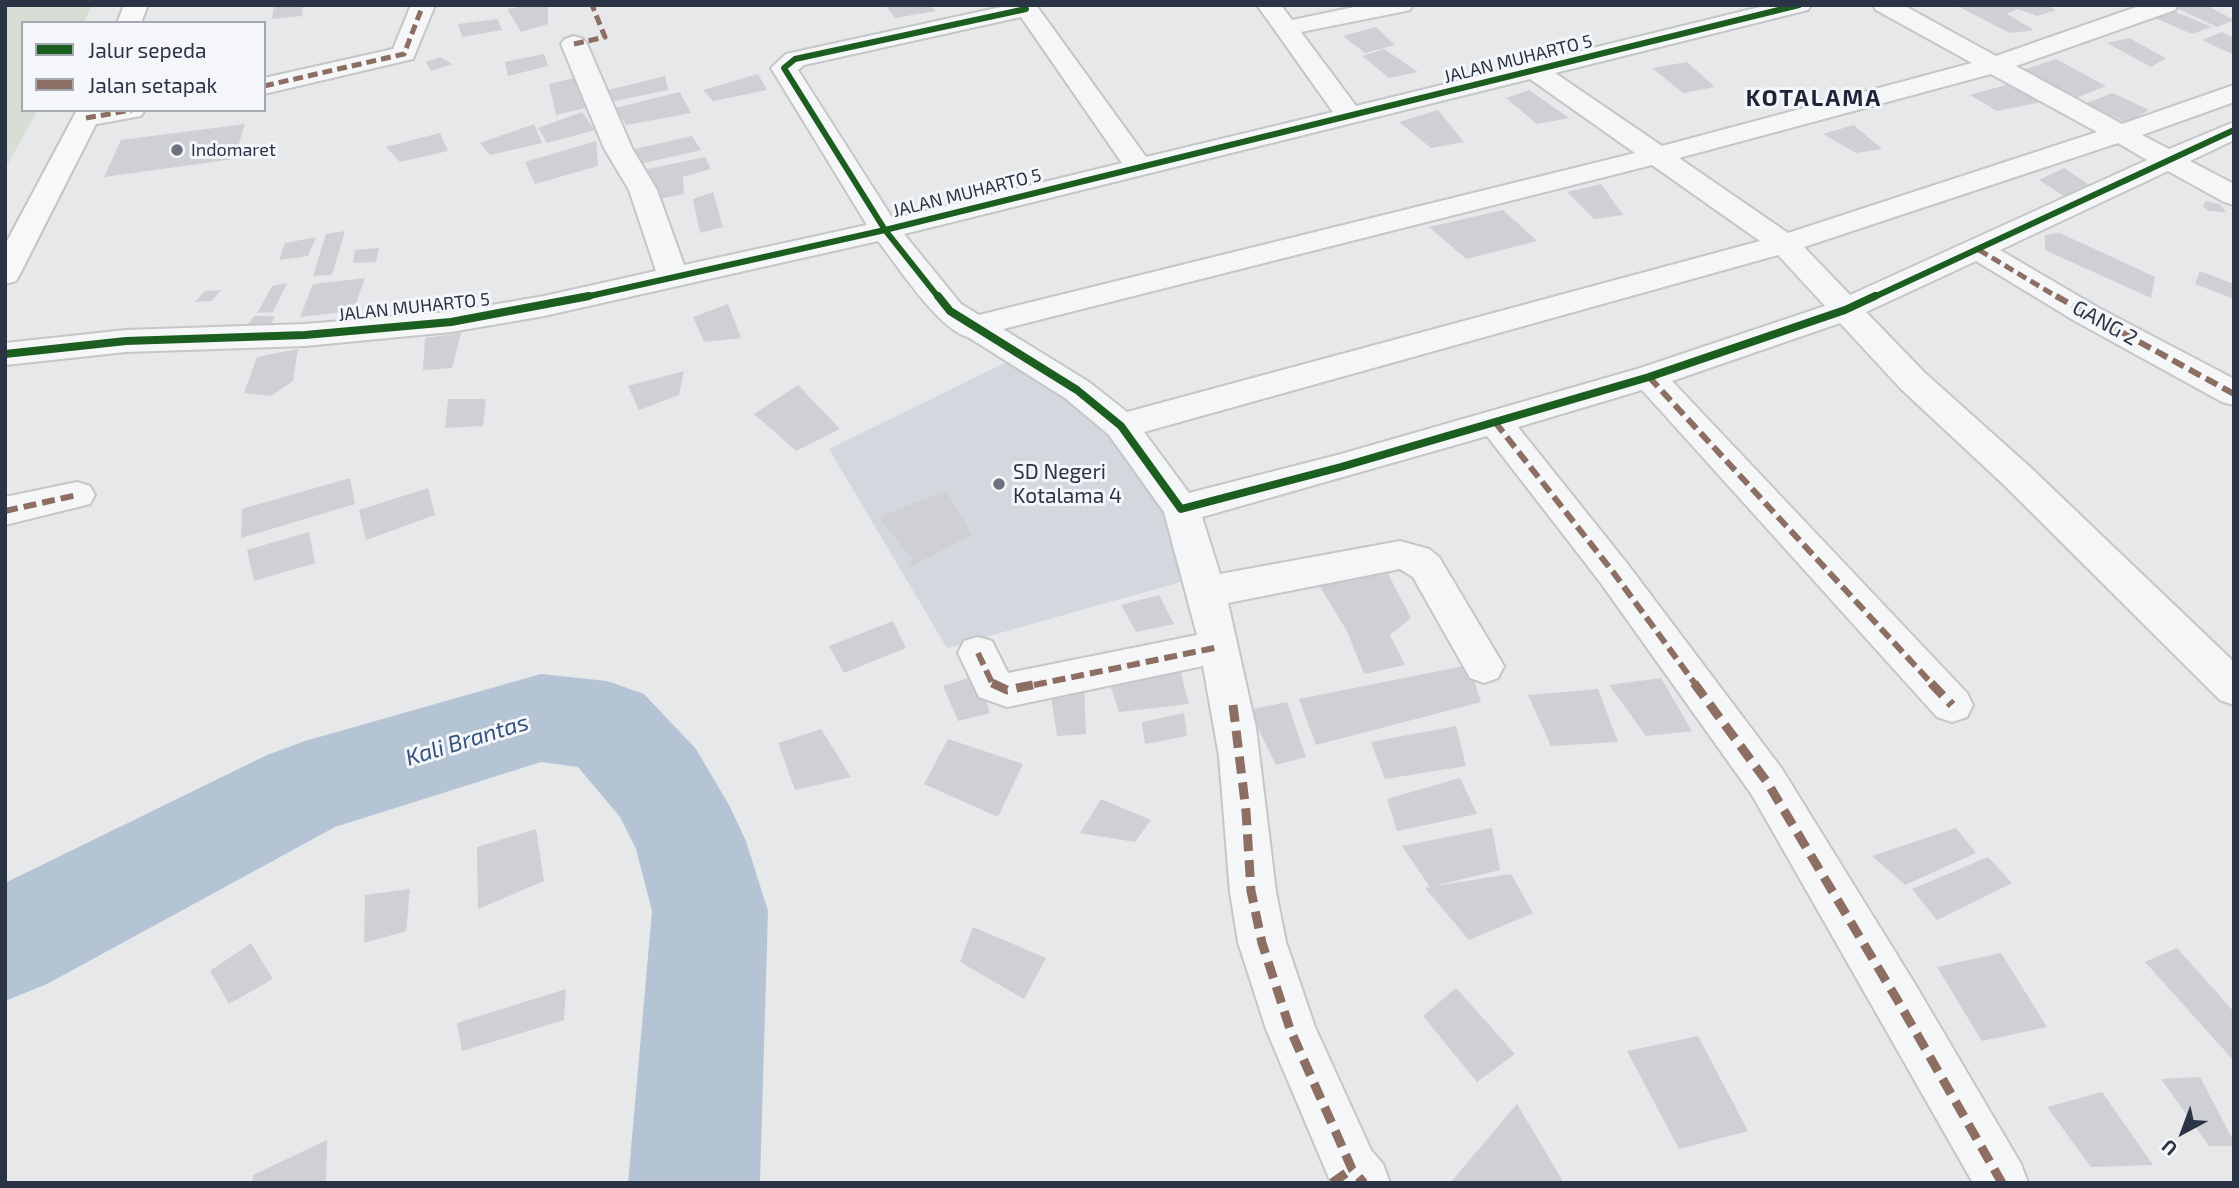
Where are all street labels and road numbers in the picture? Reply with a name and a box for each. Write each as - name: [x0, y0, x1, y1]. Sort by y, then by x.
- street label: JALAN MUHARTO 5: [1442, 30, 1594, 88]
- street label: JALAN MUHARTO 5: [891, 164, 1043, 222]
- street label: JALAN MUHARTO 5: [337, 288, 491, 326]
- street label: GANG 2: [2068, 295, 2142, 351]

